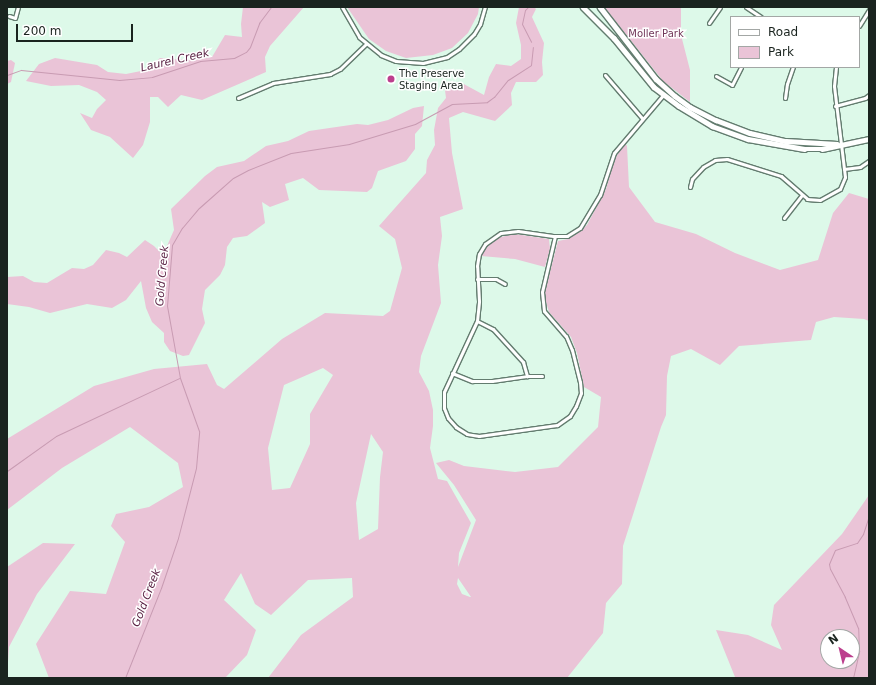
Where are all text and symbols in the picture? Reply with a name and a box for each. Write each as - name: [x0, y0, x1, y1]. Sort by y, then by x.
- scale bar: [18, 16, 135, 42]
- legend: [730, 16, 860, 68]
- text: 200 m: [23, 24, 61, 38]
- text: Road: [768, 25, 798, 39]
- park label: Moller Park: [628, 28, 684, 40]
- text: Park: [768, 45, 794, 59]
- water label: Laurel Creek: [140, 47, 210, 75]
- place label: The Preserve Staging Area: [399, 67, 464, 90]
- marker: The Preserve Staging Area: [386, 74, 396, 84]
- water label: Gold Creek: [154, 245, 172, 307]
- water label: Gold Creek: [130, 567, 164, 629]
- north arrow: [820, 629, 860, 669]
- text: N: [826, 632, 841, 648]

